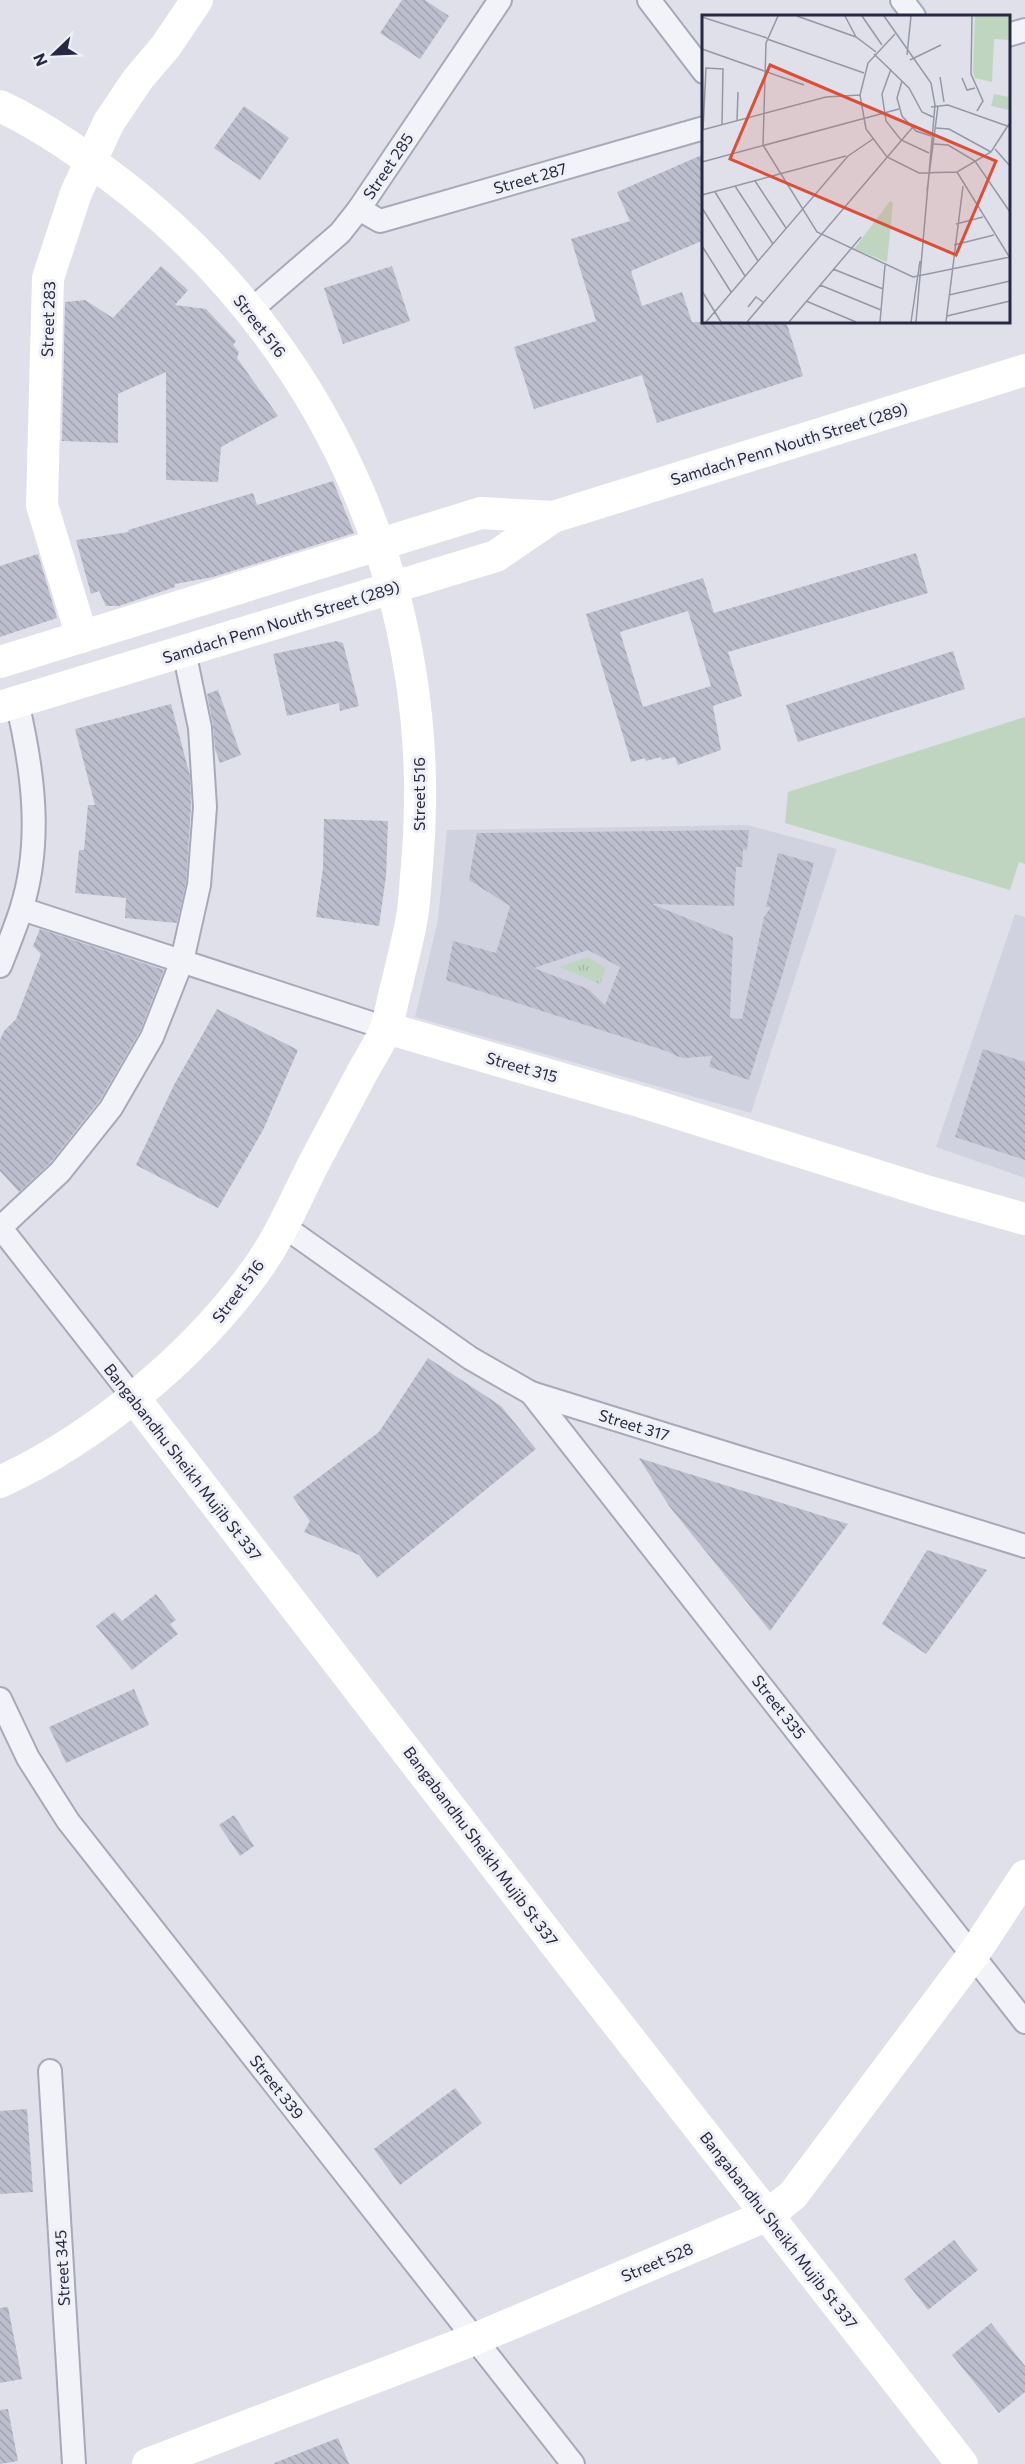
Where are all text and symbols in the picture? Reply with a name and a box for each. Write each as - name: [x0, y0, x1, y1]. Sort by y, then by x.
- inset map: [702, 15, 1010, 322]
- north arrow: [24, 24, 84, 84]
- text: N: [29, 51, 51, 69]
- street label: Street 285: [358, 129, 417, 203]
- street label: Street 287: [491, 158, 569, 197]
- street label: Street 283: [37, 281, 58, 357]
- street label: Street 516: [230, 291, 291, 361]
- street label: Samdach Penn Nouth Street (289): [668, 398, 910, 489]
- street label: Samdach Penn Nouth Street (289): [160, 576, 402, 667]
- street label: Street 516: [409, 757, 428, 831]
- street label: Street 315: [484, 1047, 560, 1086]
- street label: Street 516: [208, 1255, 267, 1326]
- street label: Bangabandhu Sheikh Mujib St 337: [101, 1359, 266, 1564]
- street label: Street 317: [597, 1405, 672, 1444]
- street label: Street 335: [749, 1671, 810, 1742]
- street label: Bangabandhu Sheikh Mujib St 337: [400, 1742, 563, 1949]
- street label: Street 339: [246, 2051, 308, 2123]
- street label: Bangabandhu Sheikh Mujib St 337: [697, 2127, 862, 2332]
- street label: Street 345: [50, 2229, 73, 2307]
- street label: Street 528: [618, 2238, 696, 2285]

